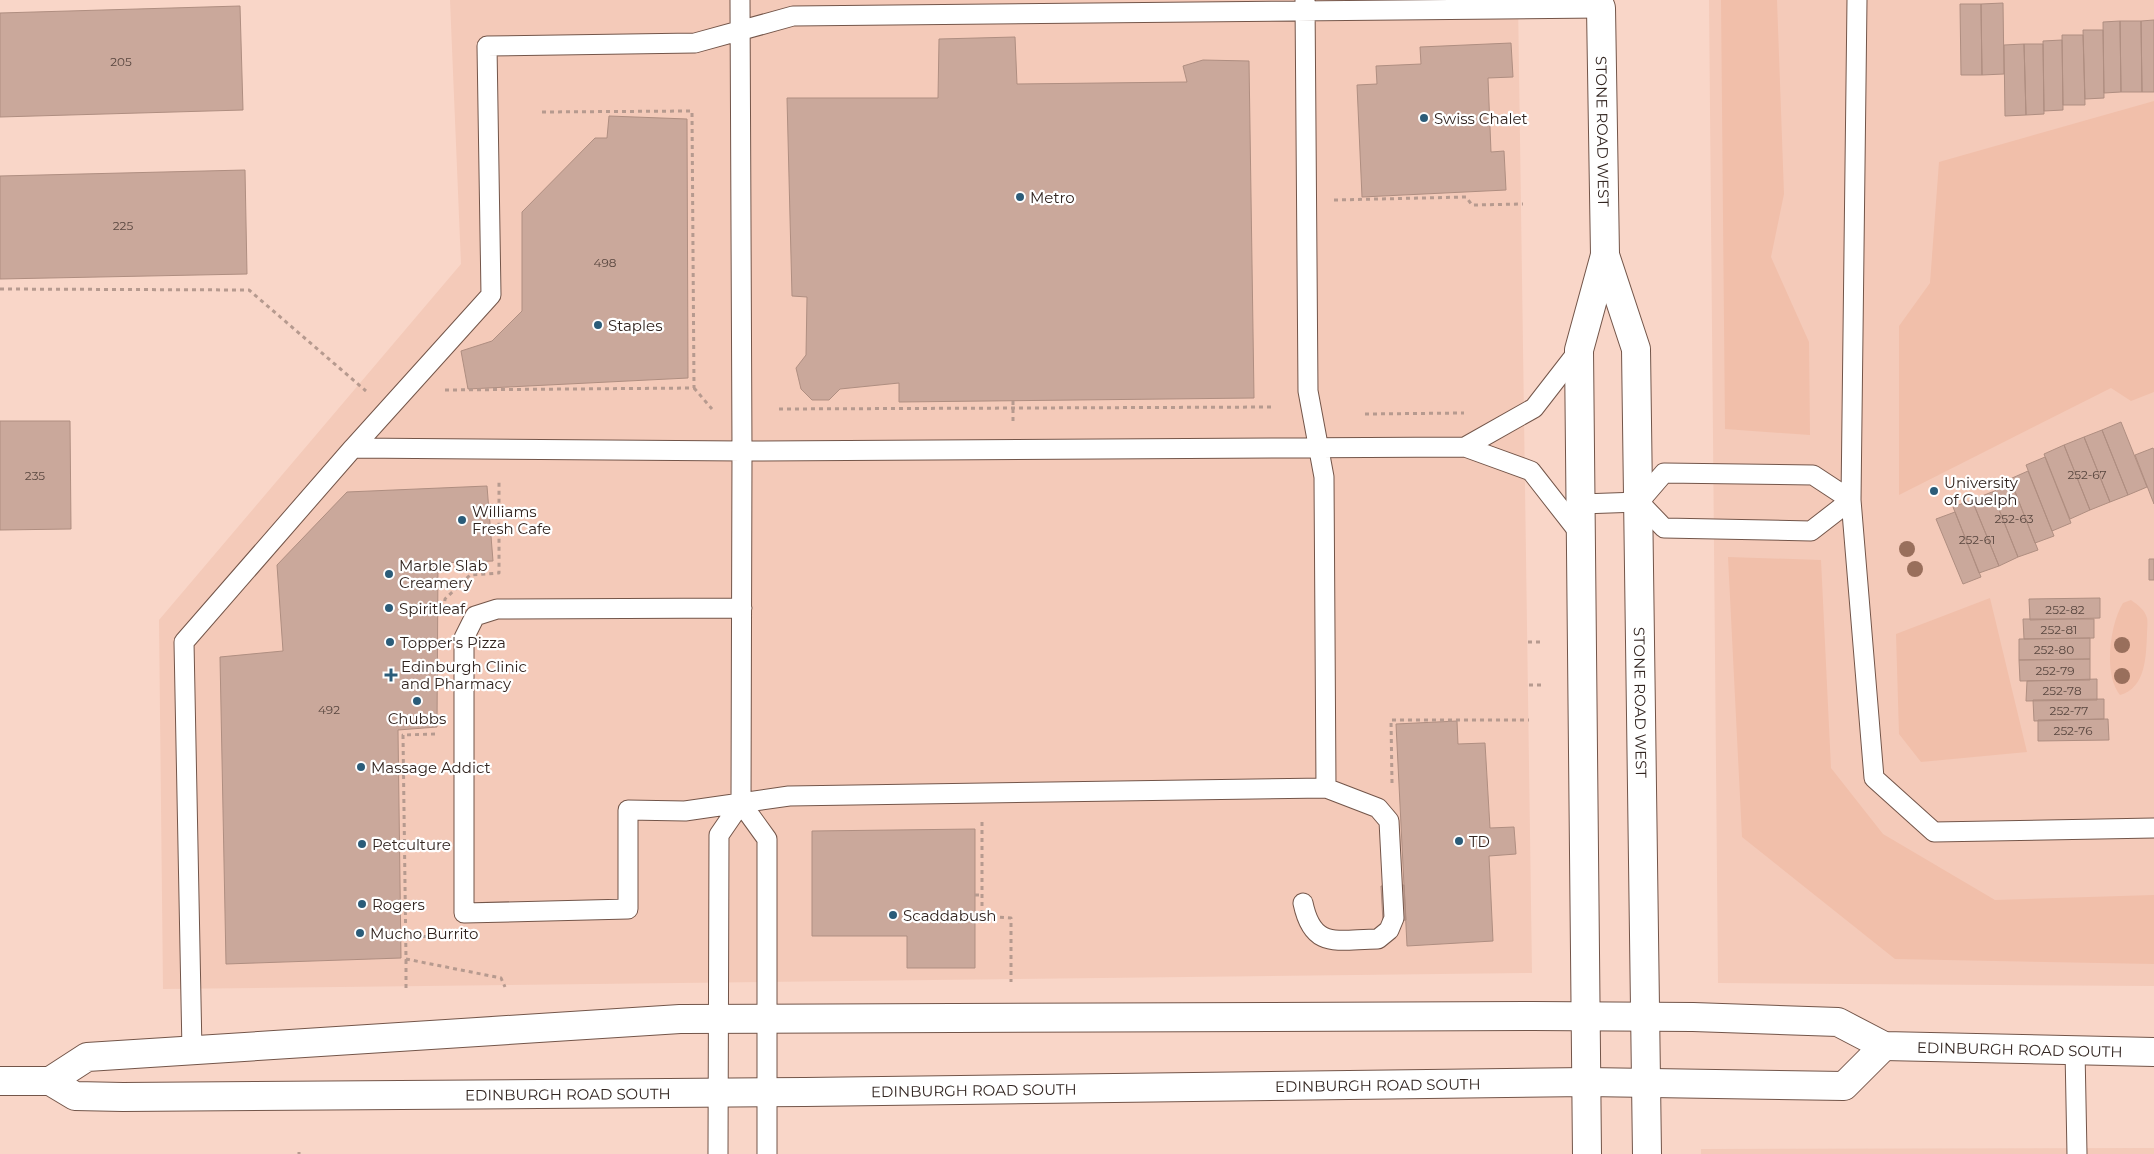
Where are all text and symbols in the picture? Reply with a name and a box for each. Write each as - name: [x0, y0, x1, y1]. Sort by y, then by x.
- house number: 205: [110, 54, 132, 69]
- street label: STONE ROAD WEST: [1592, 56, 1614, 207]
- place label: Swiss Chalet: [1434, 109, 1528, 128]
- marker: Swiss Chalet: [1418, 112, 1430, 124]
- place label: Metro: [1030, 188, 1075, 207]
- marker: Metro: [1014, 191, 1026, 203]
- house number: 225: [113, 218, 133, 233]
- house number: 498: [594, 255, 617, 270]
- place label: Staples: [608, 316, 662, 335]
- marker: Staples: [592, 319, 604, 331]
- house number: 252-67: [2067, 467, 2107, 482]
- house number: 235: [25, 468, 45, 483]
- place label: University of Guelph: [1944, 473, 2019, 509]
- marker: University of Guelph: [1928, 485, 1940, 497]
- place label: Williams Fresh Cafe: [472, 502, 551, 538]
- house number: 252-63: [1994, 511, 2034, 526]
- marker: Williams Fresh Cafe: [456, 514, 468, 526]
- house number: 252-61: [1959, 532, 1995, 547]
- place label: Marble Slab Creamery: [399, 556, 488, 592]
- marker: Marble Slab Creamery: [383, 568, 395, 580]
- place label: Spiritleaf: [399, 599, 466, 618]
- marker: Spiritleaf: [383, 602, 395, 614]
- house number: 252-82: [2045, 602, 2085, 617]
- house number: 252-81: [2041, 622, 2077, 637]
- street label: STONE ROAD WEST: [1630, 627, 1651, 778]
- place label: Topper's Pizza: [400, 633, 506, 652]
- marker: Topper's Pizza: [384, 636, 396, 648]
- house number: 252-80: [2034, 642, 2074, 657]
- place label: Edinburgh Clinic and Pharmacy: [401, 657, 527, 693]
- house number: 252-79: [2035, 663, 2075, 678]
- marker: Edinburgh Clinic and Pharmacy: [385, 669, 397, 681]
- house number: 252-78: [2042, 683, 2082, 698]
- marker: Chubbs: [411, 695, 423, 707]
- house number: 492: [318, 702, 340, 717]
- house number: 252-77: [2050, 703, 2088, 718]
- place label: Chubbs: [388, 709, 446, 728]
- house number: 252-76: [2054, 723, 2092, 738]
- place label: Massage Addict: [371, 758, 491, 777]
- marker: Massage Addict: [355, 761, 367, 773]
- place label: TD: [1469, 832, 1490, 851]
- place label: Petculture: [372, 835, 451, 854]
- marker: TD: [1453, 835, 1465, 847]
- marker: Petculture: [356, 838, 368, 850]
- place label: Rogers: [372, 895, 425, 914]
- marker: Rogers: [356, 898, 368, 910]
- place label: Scaddabush: [903, 906, 996, 925]
- marker: Scaddabush: [887, 909, 899, 921]
- place label: Mucho Burrito: [370, 924, 479, 943]
- marker: Mucho Burrito: [354, 927, 366, 939]
- street label: EDINBURGH ROAD SOUTH: [1917, 1037, 2123, 1061]
- street label: EDINBURGH ROAD SOUTH: [1275, 1074, 1481, 1095]
- street label: EDINBURGH ROAD SOUTH: [871, 1079, 1077, 1101]
- street label: EDINBURGH ROAD SOUTH: [465, 1083, 671, 1104]

